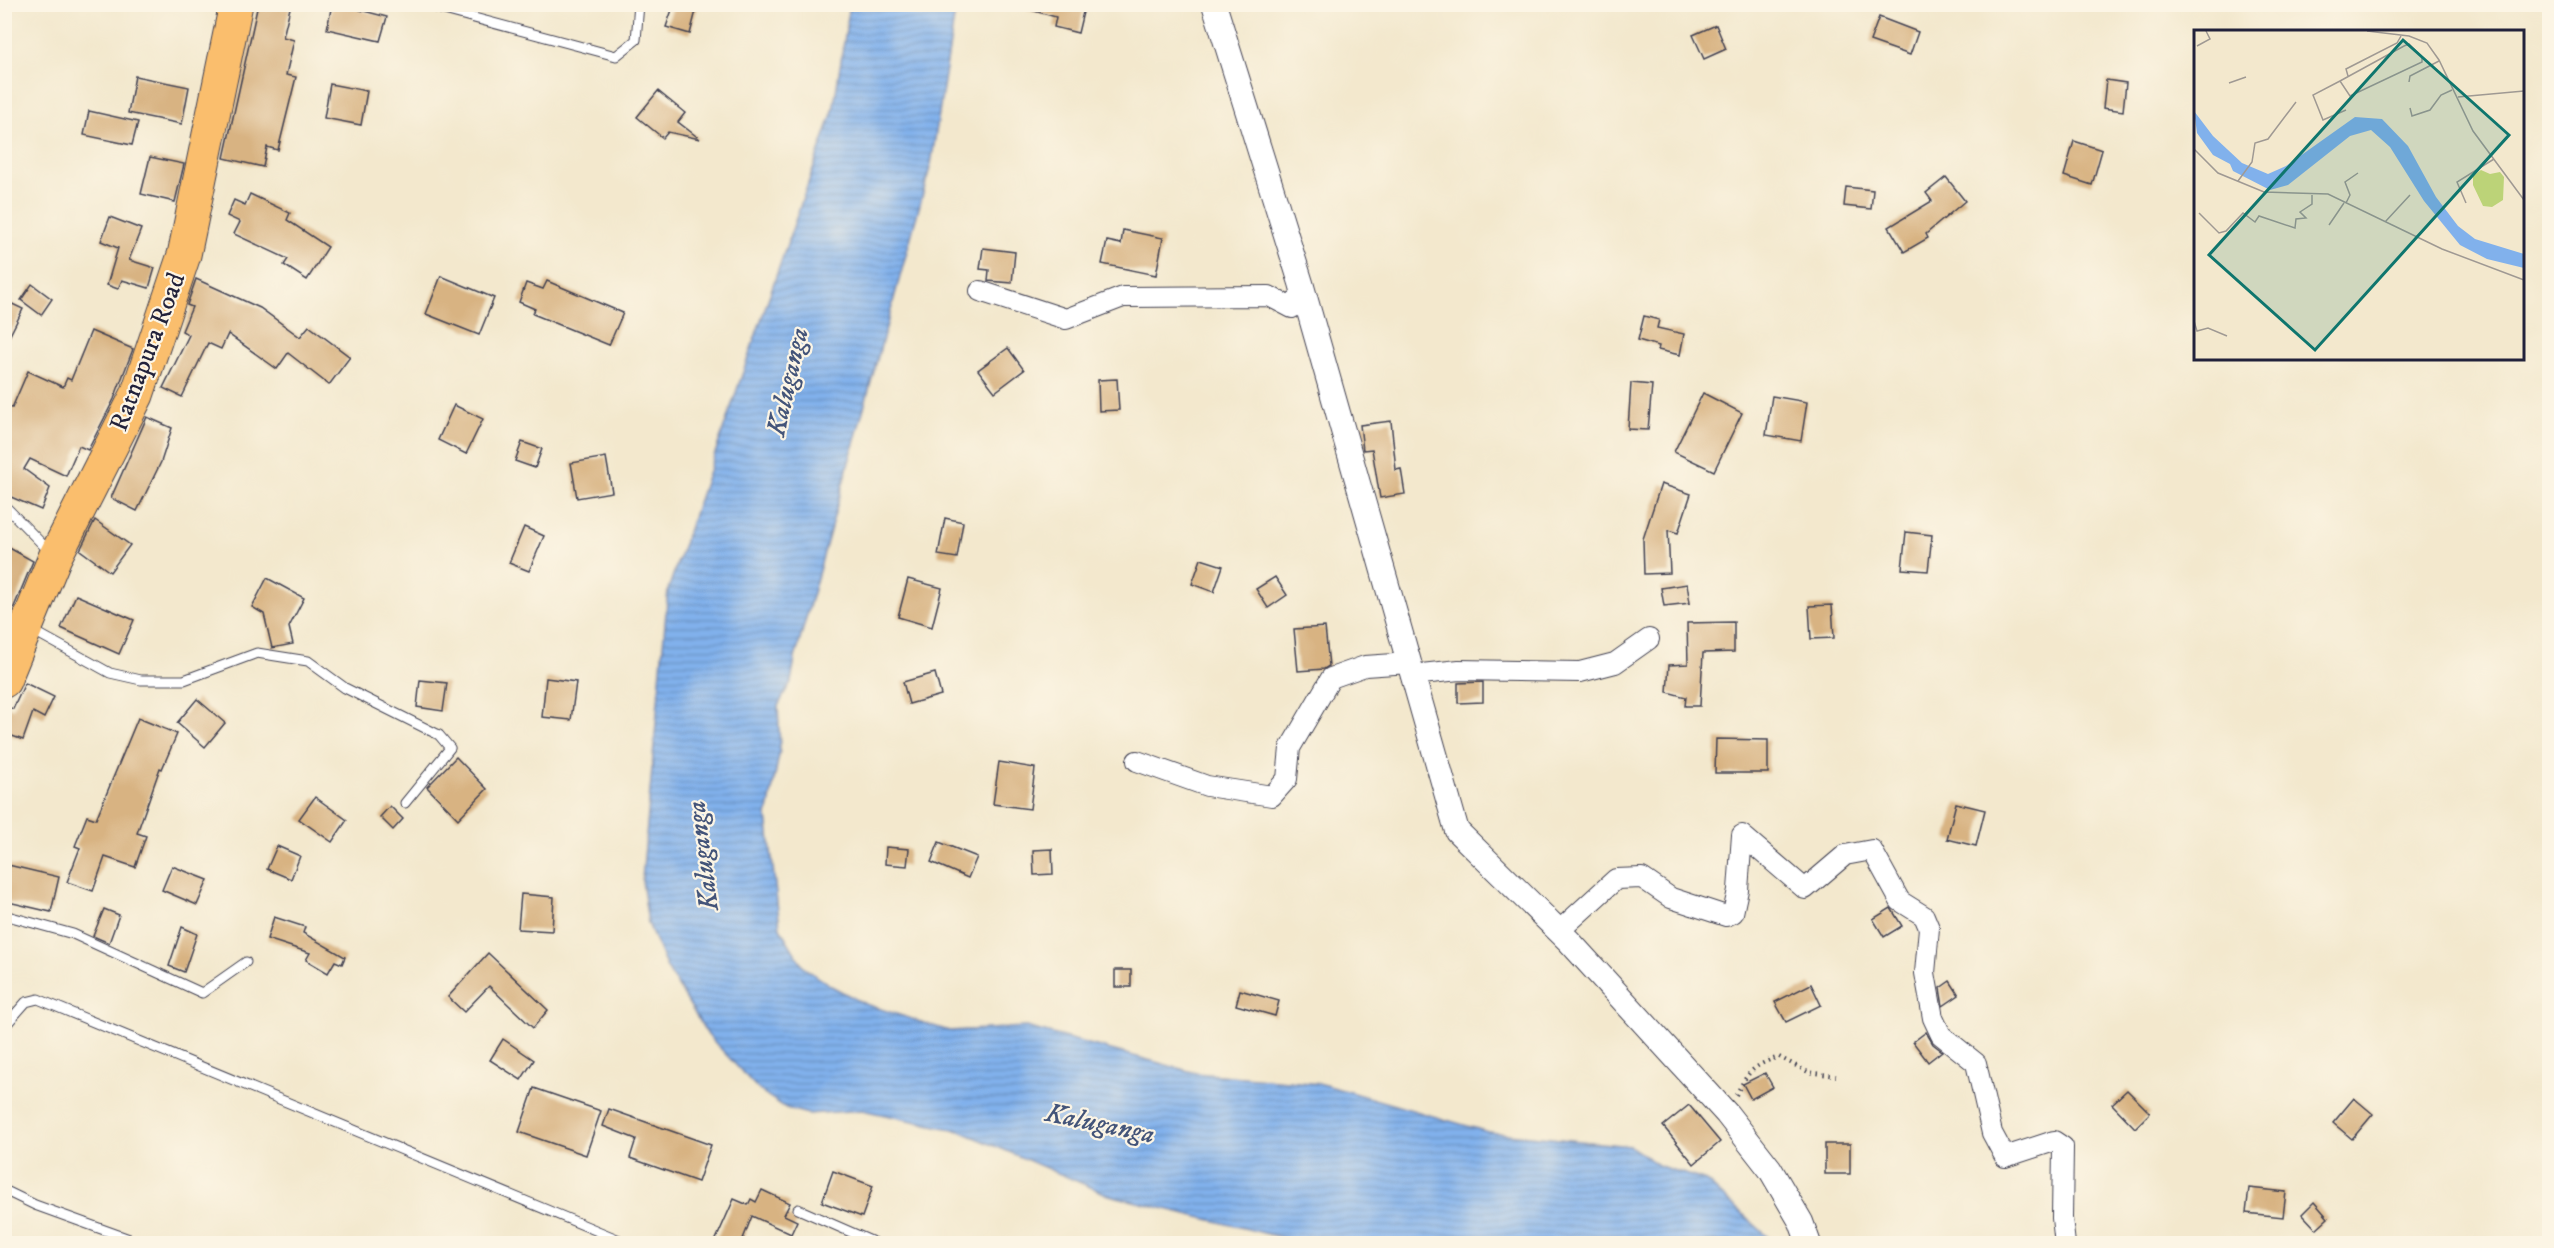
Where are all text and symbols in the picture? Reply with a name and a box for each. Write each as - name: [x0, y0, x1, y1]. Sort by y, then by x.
- inset map: [2194, 30, 2524, 360]
- street label: Ratnapura Road: [103, 268, 193, 436]
- water label: Kaluganga: [759, 324, 817, 441]
- water label: Kaluganga: [679, 799, 727, 914]
- water label: Kaluganga: [1041, 1096, 1158, 1152]

